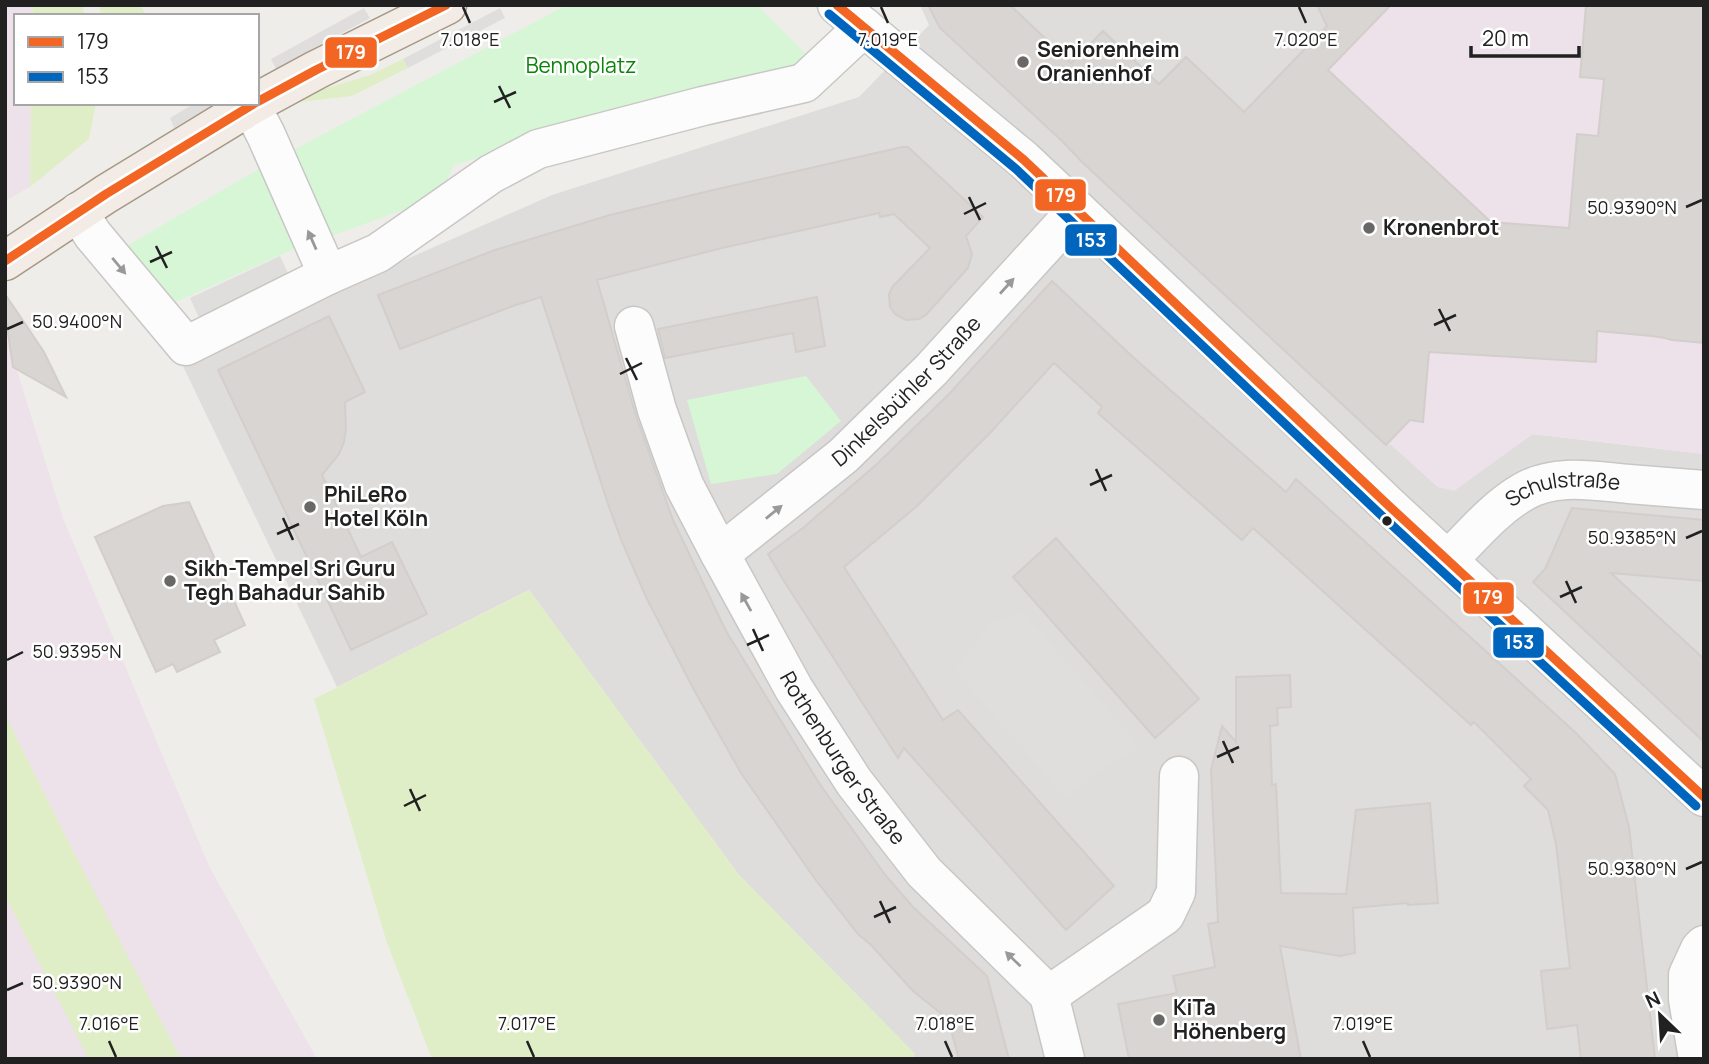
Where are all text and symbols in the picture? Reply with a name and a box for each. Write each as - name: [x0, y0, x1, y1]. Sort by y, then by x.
- legend: [14, 14, 259, 105]
- scale bar: [1471, 14, 1580, 58]
- text: 20 m: [1482, 24, 1529, 52]
- text: 179: [77, 27, 109, 55]
- text: 7.018°E: [440, 27, 500, 51]
- text: 7.019°E: [858, 27, 918, 51]
- text: 7.020°E: [1275, 27, 1337, 51]
- place label: Seniorenheim Oranienhof: [1037, 35, 1179, 87]
- line badge: 179: [324, 36, 378, 69]
- text: 179: [336, 39, 366, 65]
- park label: Bennoplatz: [526, 51, 636, 79]
- marker: Seniorenheim Oranienhof: [1015, 54, 1031, 70]
- text: 153: [77, 62, 109, 90]
- line badge: 179: [1034, 178, 1087, 212]
- text: 179: [1046, 182, 1076, 208]
- text: 50.9390°N: [1587, 195, 1677, 219]
- place label: Kronenbrot: [1383, 213, 1499, 241]
- marker: Kronenbrot: [1361, 220, 1377, 236]
- line badge: 153: [1064, 223, 1118, 257]
- text: 153: [1076, 227, 1106, 253]
- one-way arrow: [306, 229, 317, 250]
- one-way arrow: [111, 258, 126, 275]
- one-way arrow: [999, 278, 1015, 295]
- text: 50.9400°N: [32, 309, 122, 333]
- street label: Dinkelsbühler Straße: [826, 309, 987, 472]
- street label: Schulstraße: [1499, 465, 1622, 513]
- place label: PhiLeRo Hotel Köln: [324, 480, 428, 532]
- marker: PhiLeRo Hotel Köln: [302, 499, 318, 515]
- one-way arrow: [765, 505, 782, 520]
- unlabelled marker: [1380, 514, 1394, 528]
- text: 50.9385°N: [1588, 525, 1676, 549]
- place label: Sikh-Tempel Sri Guru Tegh Bahadur Sahib: [184, 554, 396, 606]
- marker: Sikh-Tempel Sri Guru Tegh Bahadur Sahib: [162, 573, 178, 589]
- line badge: 179: [1462, 581, 1515, 615]
- text: 179: [1473, 584, 1503, 610]
- one-way arrow: [740, 592, 752, 612]
- line badge: 153: [1492, 626, 1545, 659]
- text: 153: [1504, 629, 1534, 655]
- text: 50.9395°N: [32, 639, 122, 663]
- street label: Rothenburger Straße: [774, 666, 913, 850]
- text: 50.9380°N: [1588, 856, 1676, 880]
- one-way arrow: [1004, 950, 1021, 967]
- text: 50.9390°N: [32, 970, 122, 994]
- north arrow: [1625, 980, 1695, 1050]
- text: N: [1641, 985, 1664, 1014]
- place label: KiTa Höhenberg: [1173, 993, 1286, 1045]
- text: 7.016°E: [79, 1011, 139, 1035]
- text: 7.017°E: [498, 1011, 556, 1035]
- text: 7.018°E: [915, 1011, 975, 1035]
- text: 7.019°E: [1333, 1011, 1393, 1035]
- marker: KiTa Höhenberg: [1151, 1012, 1167, 1028]

